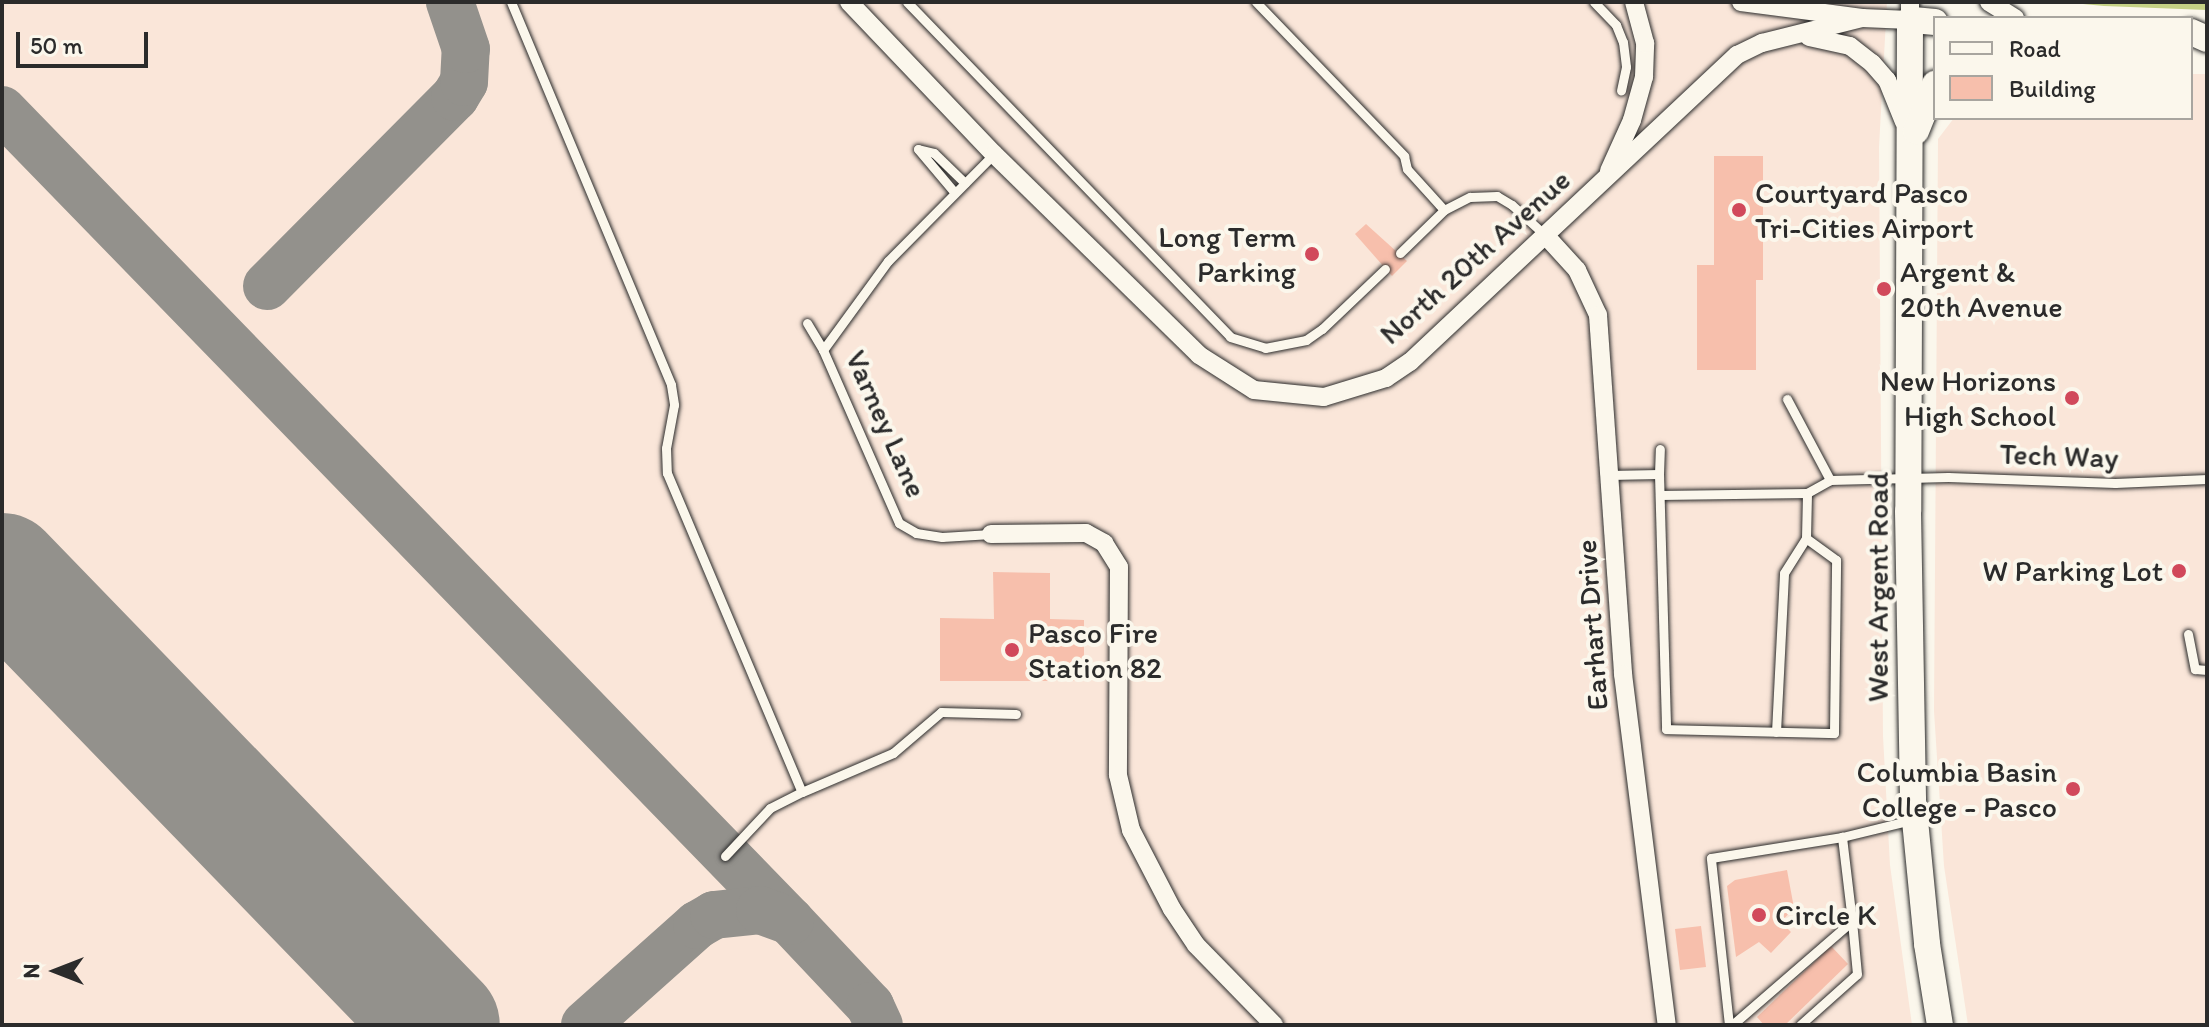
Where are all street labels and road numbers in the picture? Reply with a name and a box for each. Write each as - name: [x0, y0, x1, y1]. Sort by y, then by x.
- street label: North 20th Avenue: [1373, 162, 1577, 352]
- street label: Varney Lane: [838, 345, 934, 503]
- street label: Tech Way: [1999, 436, 2119, 476]
- street label: West Argent Road: [1860, 472, 1896, 702]
- street label: Earhart Drive: [1568, 538, 1616, 712]

